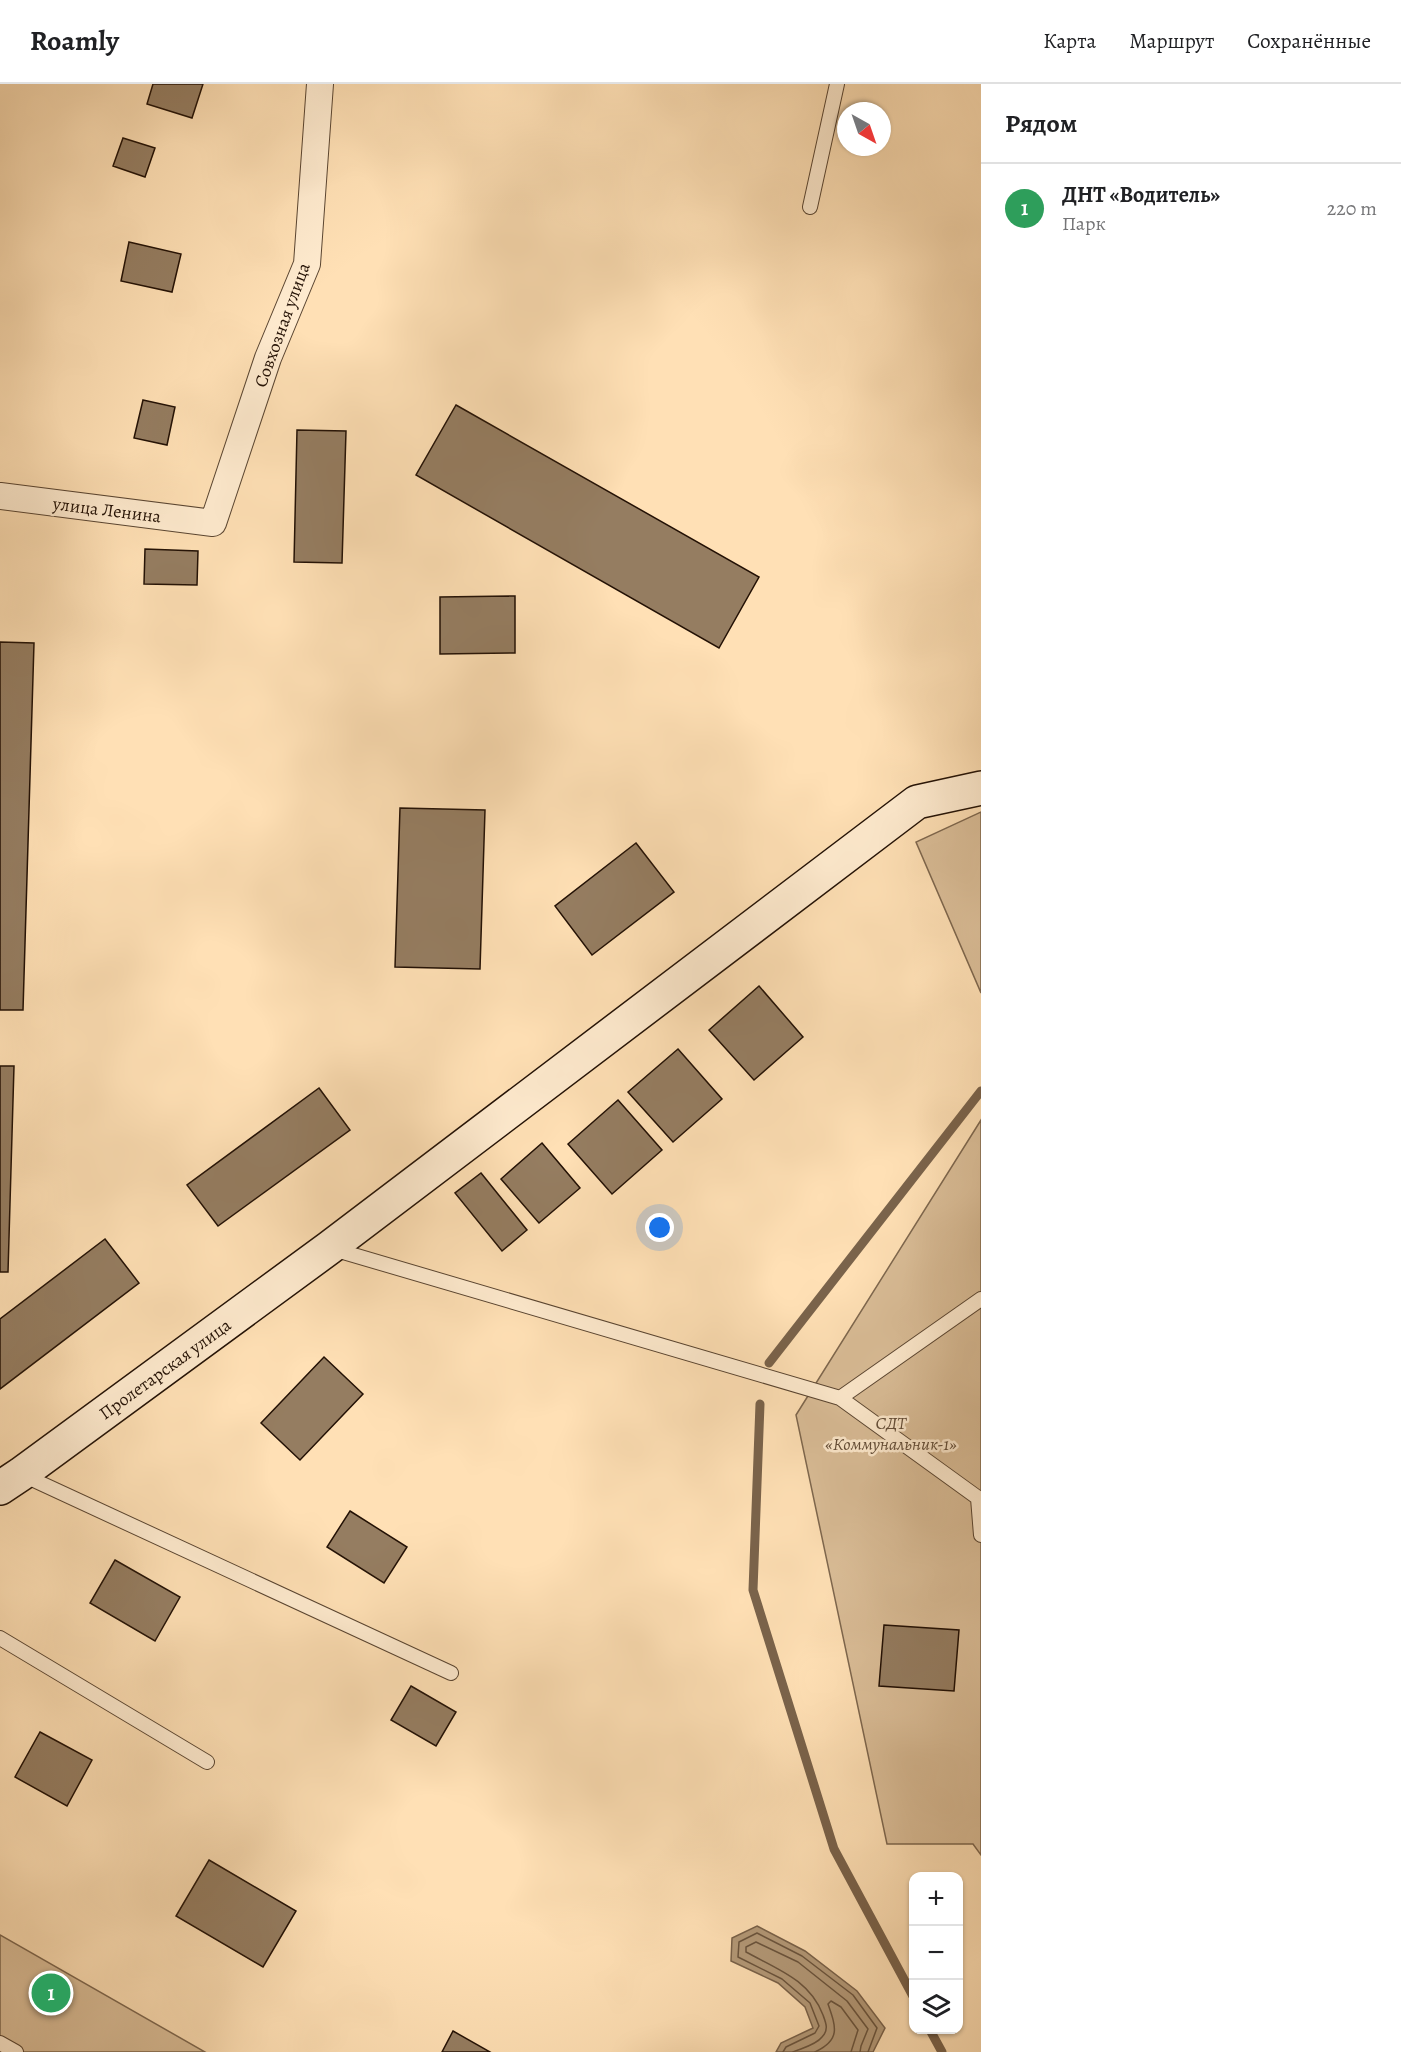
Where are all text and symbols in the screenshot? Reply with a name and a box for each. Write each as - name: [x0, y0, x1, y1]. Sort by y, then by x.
- text: Roamly: [30, 22, 119, 60]
- text: Карта: [1043, 27, 1096, 55]
- text: Маршрут: [1129, 27, 1214, 55]
- text: Сохранённые: [1247, 27, 1371, 55]
- north arrow: [837, 102, 891, 156]
- text: Рядом: [1005, 106, 1077, 141]
- text: ДНТ «Водитель»: [1062, 180, 1220, 210]
- text: 1: [1021, 195, 1028, 222]
- text: 220 m: [1327, 195, 1377, 222]
- text: Парк: [1062, 210, 1106, 237]
- street label: Совхозная улица: [248, 259, 316, 391]
- street label: улица Ленина: [51, 491, 163, 529]
- your location: [645, 1213, 674, 1242]
- street label: Пролетарская улица: [94, 1313, 236, 1425]
- park label: СДТ «Коммунальник-1»: [825, 1411, 957, 1456]
- map controls: [909, 1872, 963, 2034]
- button: +: [909, 1872, 963, 1926]
- button: −: [909, 1926, 963, 1980]
- pin: 1: [32, 1970, 70, 2016]
- button: layers: [909, 1980, 963, 2034]

